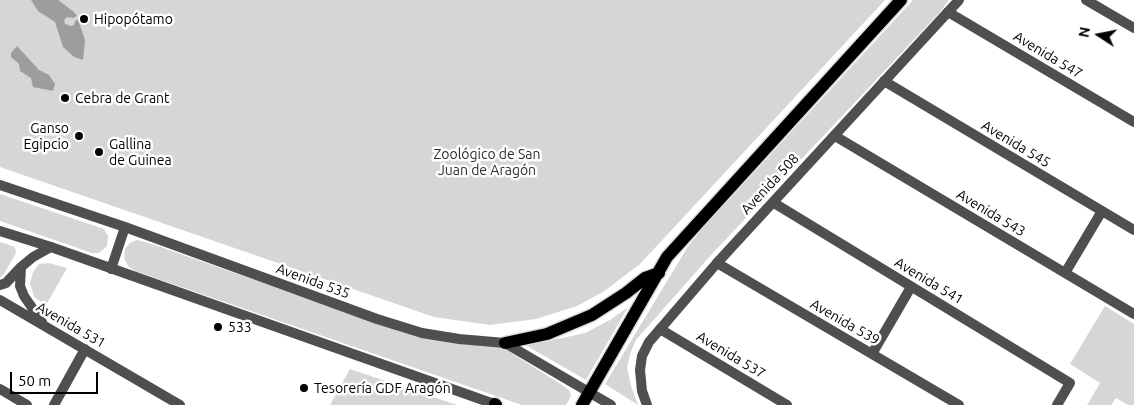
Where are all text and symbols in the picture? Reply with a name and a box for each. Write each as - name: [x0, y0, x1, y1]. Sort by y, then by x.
- north arrow: [1074, 10, 1124, 60]
- place label: Hipopótamo: [94, 11, 173, 27]
- marker: Hipopótamo: [78, 13, 90, 25]
- text: N: [1075, 25, 1093, 39]
- street label: Avenida 547: [1011, 28, 1085, 82]
- place label: Cebra de Grant: [75, 90, 170, 106]
- marker: Cebra de Grant: [59, 92, 71, 104]
- street label: Avenida 545: [979, 117, 1053, 171]
- place label: Ganso Egipcio: [24, 120, 69, 152]
- marker: Ganso Egipcio: [73, 130, 85, 142]
- place label: Gallina de Guinea: [109, 136, 172, 168]
- marker: Gallina de Guinea: [93, 146, 105, 158]
- park label: Zoológico de San Juan de Aragón: [433, 146, 541, 178]
- street label: Avenida 508: [738, 150, 802, 218]
- street label: Avenida 543: [954, 186, 1028, 240]
- street label: Avenida 541: [892, 254, 966, 308]
- street label: Avenida 535: [274, 260, 352, 302]
- street label: Avenida 539: [807, 295, 883, 349]
- street label: Avenida 531: [33, 298, 109, 352]
- place label: 533: [228, 319, 252, 335]
- marker: 533: [212, 321, 224, 333]
- street label: Avenida 537: [694, 328, 768, 382]
- scale bar: [12, 362, 100, 394]
- text: 50 m: [18, 372, 51, 389]
- place label: Tesorería GDF Aragón: [314, 380, 451, 396]
- marker: Tesorería GDF Aragón: [298, 382, 310, 394]

